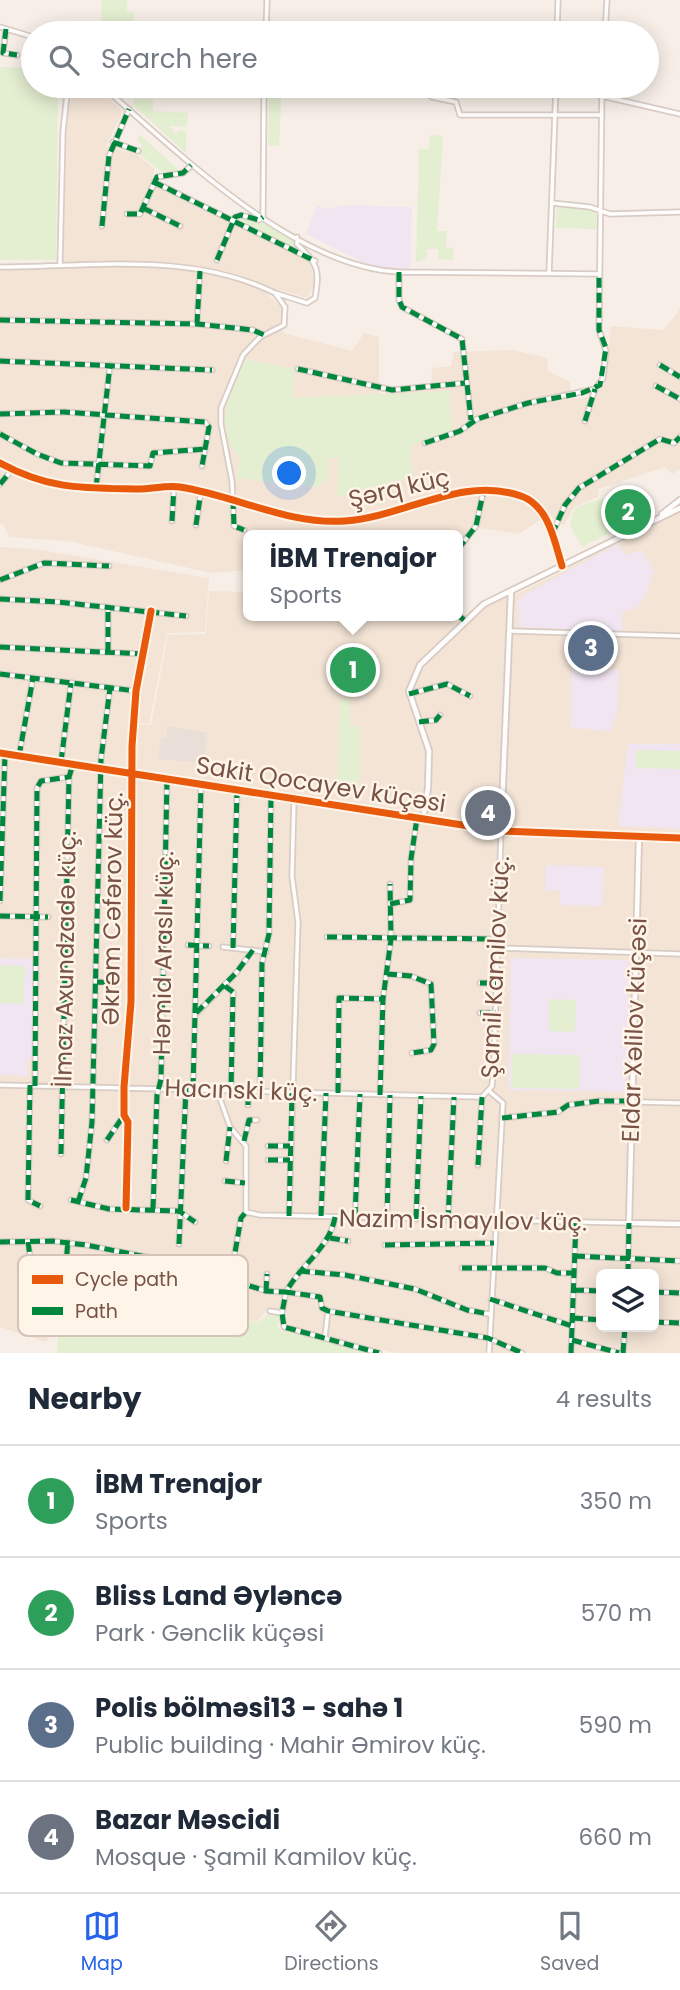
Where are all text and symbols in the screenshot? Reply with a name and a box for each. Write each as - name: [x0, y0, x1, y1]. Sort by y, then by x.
- search box: [21, 21, 659, 98]
- icon: search: [45, 41, 83, 79]
- text: Search here: [101, 41, 258, 77]
- your location: [272, 456, 306, 490]
- street label: Şərq küç: [345, 460, 453, 516]
- pin: 2: [605, 486, 651, 538]
- popup: [243, 530, 463, 621]
- text: İBM Trenajor: [269, 540, 437, 576]
- text: Sports: [269, 579, 342, 611]
- pin: 3: [568, 622, 614, 674]
- pin: 1: [330, 644, 376, 696]
- street label: Sakit Qocayev küçəsi: [194, 748, 448, 820]
- pin: 4: [465, 787, 511, 839]
- street label: Əkrəm Cəfərov küç.: [93, 792, 131, 1026]
- street label: İlmaz Axundzadə küç.: [46, 830, 84, 1088]
- street label: Həmid Araslı küç.: [145, 851, 181, 1055]
- street label: Şamil Kamilov küç.: [473, 855, 517, 1079]
- street label: Eldar Xəlilov küçəsi: [614, 917, 654, 1143]
- street label: Hacınski küç.: [164, 1071, 318, 1109]
- street label: Nazim İsmayılov küç.: [339, 1201, 587, 1239]
- legend: [18, 1255, 248, 1336]
- text: Cycle path: [75, 1266, 178, 1293]
- map controls: [596, 1269, 659, 1332]
- button: layers: [596, 1269, 659, 1332]
- text: Path: [75, 1298, 118, 1325]
- text: Nearby: [28, 1377, 142, 1420]
- text: 4 results: [556, 1383, 652, 1415]
- text: İBM Trenajor: [95, 1466, 262, 1502]
- text: 1: [47, 1485, 55, 1517]
- text: 350 m: [580, 1485, 652, 1517]
- text: Sports: [95, 1505, 168, 1537]
- text: Bliss Land Əyləncə: [95, 1578, 342, 1614]
- text: 2: [44, 1597, 58, 1629]
- text: 570 m: [581, 1597, 652, 1629]
- text: Park · Gənclik küçəsi: [95, 1617, 324, 1649]
- text: Polis bölməsi13 - sahə 1: [95, 1690, 403, 1726]
- text: 3: [44, 1709, 58, 1741]
- text: 590 m: [579, 1709, 652, 1741]
- text: Public building · Mahir Əmirov küç.: [95, 1729, 486, 1761]
- text: Bazar Məscidi: [95, 1802, 280, 1838]
- text: 4: [43, 1821, 59, 1853]
- text: 660 m: [579, 1821, 652, 1853]
- text: Mosque · Şamil Kamilov küç.: [95, 1841, 417, 1873]
- tab: Map: [81, 1907, 123, 1978]
- tab: Directions: [284, 1907, 379, 1978]
- tab: Saved: [540, 1907, 599, 1978]

